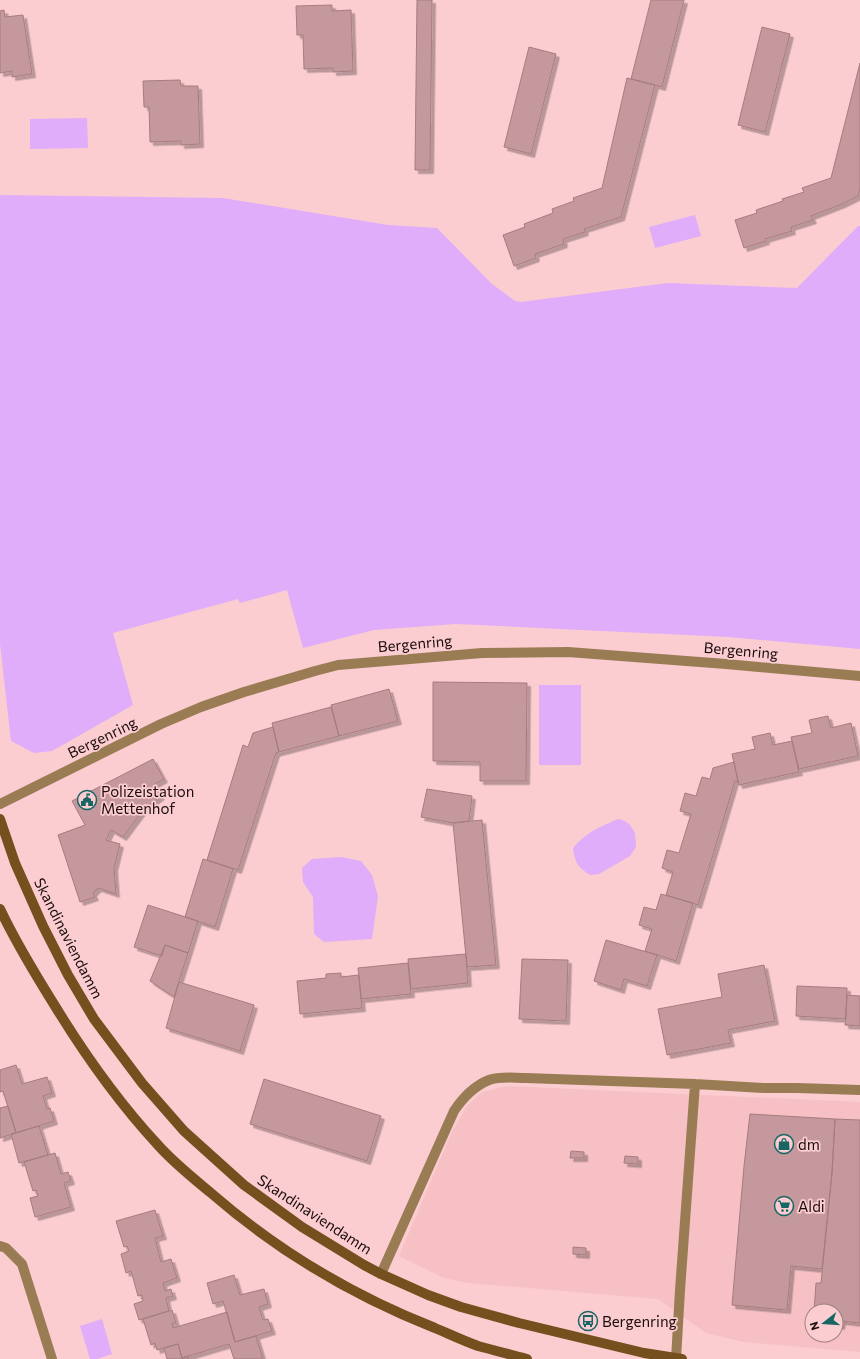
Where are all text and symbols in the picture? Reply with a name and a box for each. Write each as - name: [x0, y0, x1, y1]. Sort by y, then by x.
- street label: Bergenring: [377, 631, 453, 655]
- street label: Bergenring: [703, 638, 779, 662]
- street label: Bergenring: [65, 713, 139, 761]
- place label: Polizeistation Mettenhof: [101, 782, 194, 817]
- public building icon: Polizeistation Mettenhof: [76, 789, 98, 811]
- street label: Skandinaviendamm: [31, 875, 107, 1001]
- shop icon: dm: [773, 1133, 795, 1155]
- place label: dm: [798, 1135, 820, 1153]
- street label: Skandinaviendamm: [254, 1170, 376, 1258]
- supermarket icon: Aldi: [773, 1195, 795, 1217]
- place label: Aldi: [798, 1197, 825, 1215]
- north arrow: [804, 1303, 844, 1343]
- bus stop icon: Bergenring: [577, 1310, 599, 1332]
- place label: Bergenring: [602, 1312, 677, 1330]
- text: N: [807, 1320, 821, 1332]

